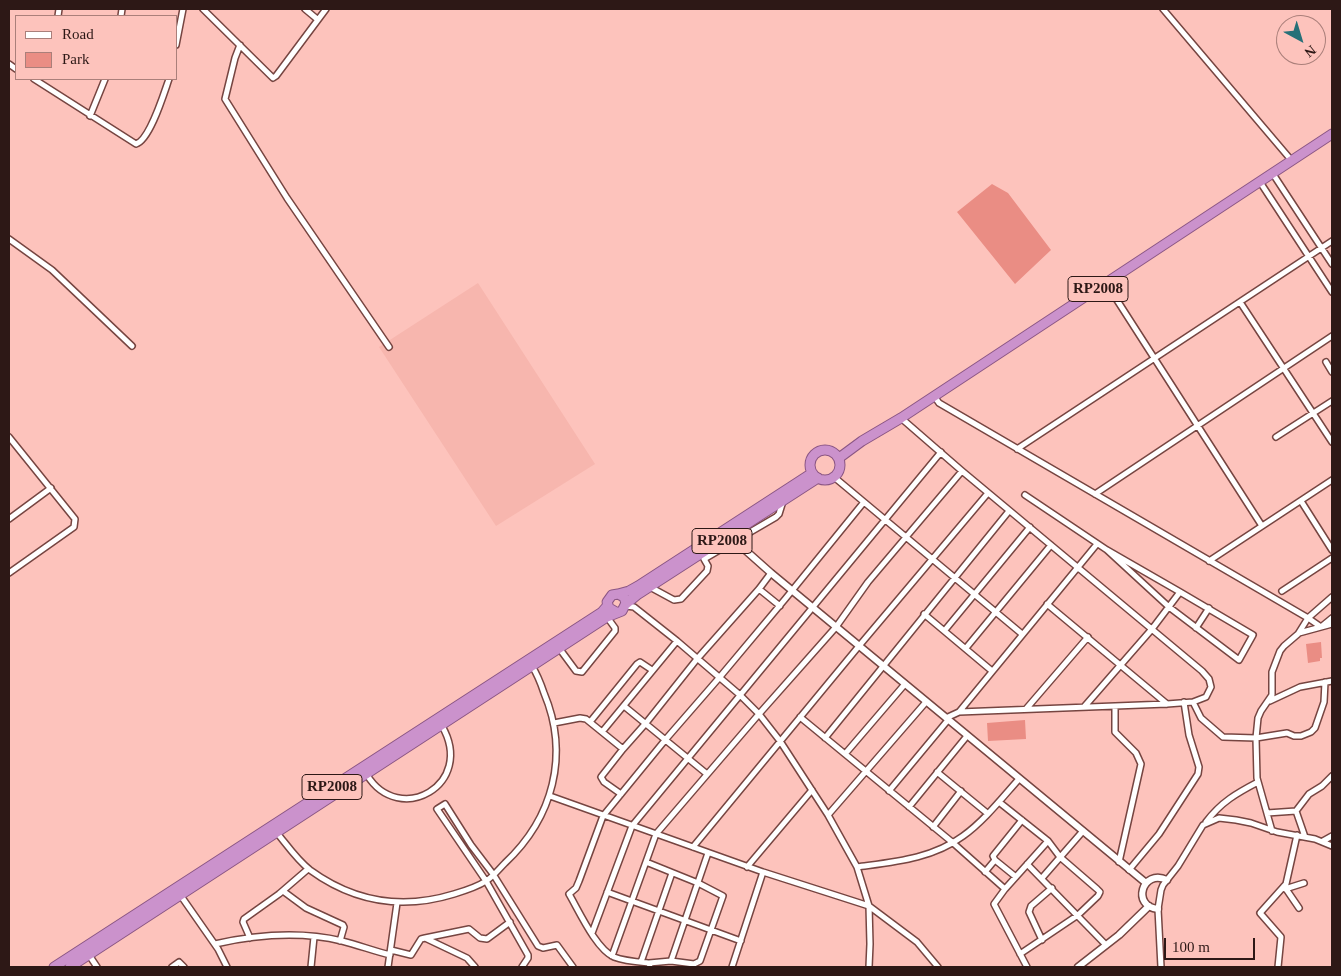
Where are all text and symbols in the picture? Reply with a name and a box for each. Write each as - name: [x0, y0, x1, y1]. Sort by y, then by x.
- legend: [15, 15, 178, 80]
- north arrow: [1276, 15, 1326, 65]
- text: Road: [62, 26, 94, 42]
- text: N: [1301, 42, 1319, 60]
- text: Park: [62, 51, 90, 67]
- road number: RP2008: [1068, 276, 1128, 302]
- road number: RP2008: [692, 528, 752, 554]
- road number: RP2008: [302, 774, 362, 800]
- scale bar: [1166, 928, 1257, 960]
- text: 100 m: [1172, 939, 1210, 955]

